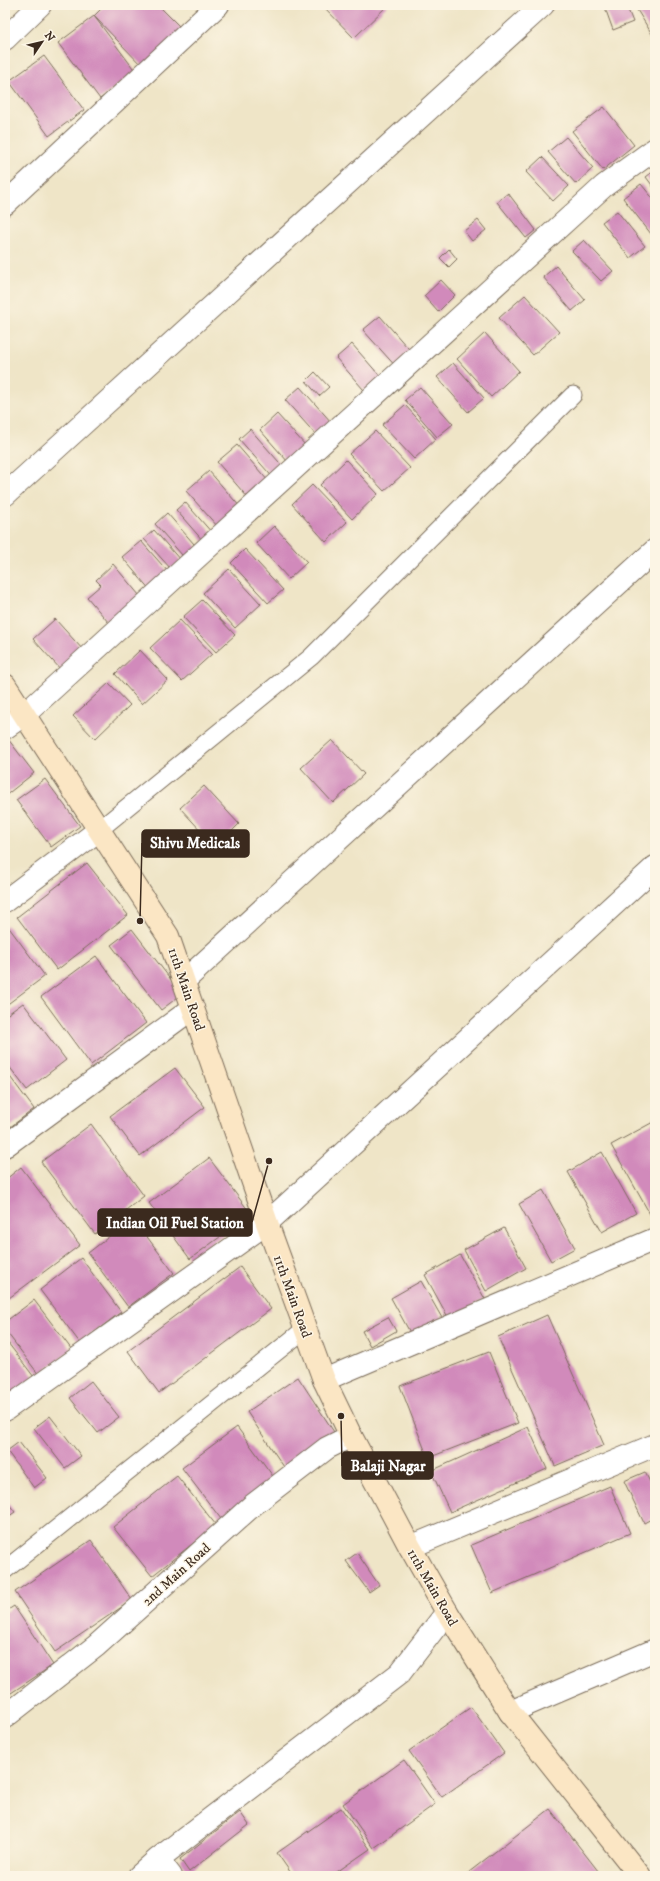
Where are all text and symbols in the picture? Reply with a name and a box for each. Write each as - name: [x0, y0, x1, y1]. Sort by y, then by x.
- north arrow: [22, 22, 62, 62]
- text: N: [41, 29, 58, 45]
- callout: Shivu Medicals: [142, 830, 249, 857]
- text: Shivu Medicals: [150, 834, 240, 853]
- street label: 11th Main Road: [163, 945, 209, 1033]
- callout: Indian Oil Fuel Station: [98, 1209, 252, 1236]
- text: Indian Oil Fuel Station: [106, 1214, 244, 1233]
- street label: 11th Main Road: [269, 1252, 315, 1340]
- callout: Balaji Nagar: [342, 1452, 433, 1479]
- text: Balaji Nagar: [351, 1457, 426, 1476]
- street label: 2nd Main Road: [139, 1539, 215, 1610]
- street label: 11th Main Road: [403, 1545, 462, 1630]

